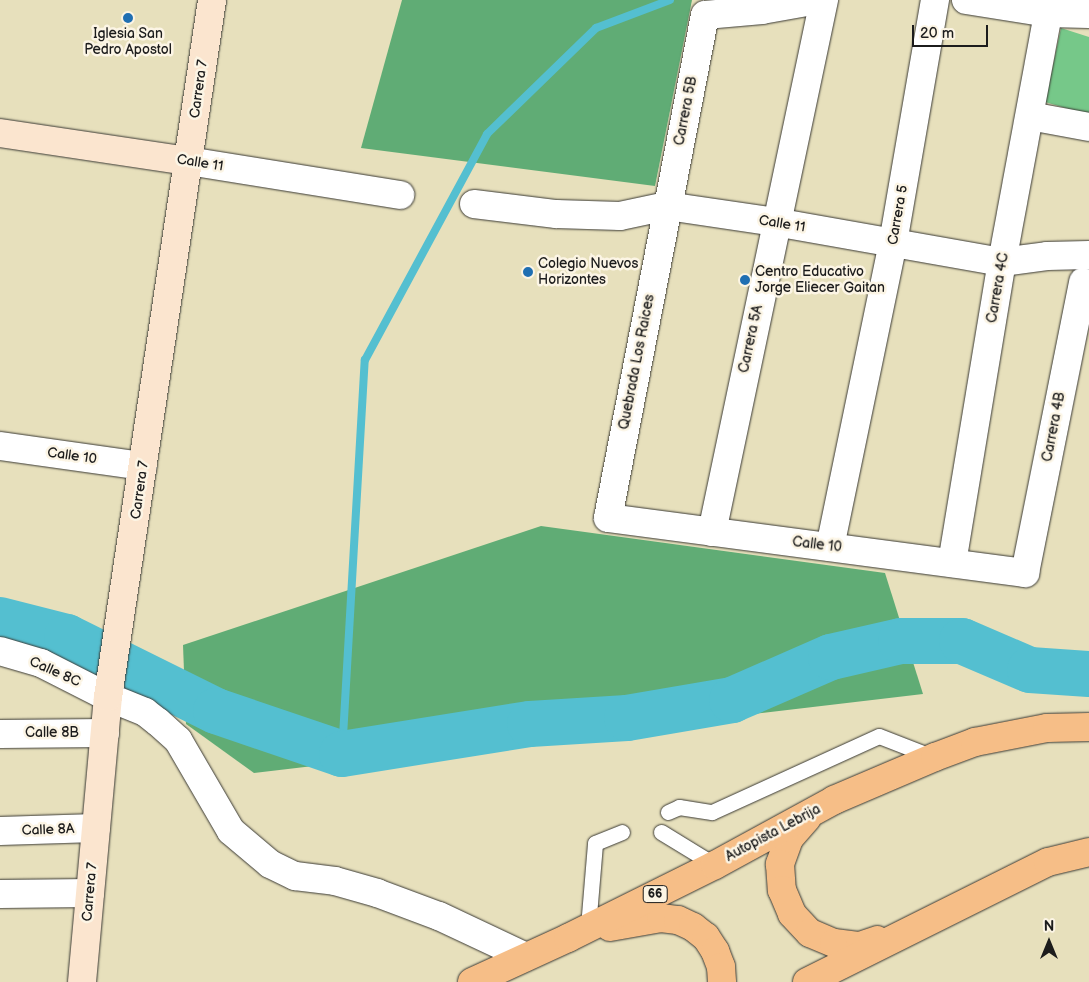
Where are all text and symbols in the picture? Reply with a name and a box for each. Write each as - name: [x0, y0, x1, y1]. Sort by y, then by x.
- marker: Iglesia San Pedro Apostol: [122, 12, 134, 24]
- scale bar: [914, 15, 990, 47]
- text: 20 m: [920, 24, 954, 43]
- place label: Iglesia San Pedro Apostol: [84, 26, 172, 58]
- street label: Carrera 7: [187, 58, 211, 120]
- street label: Carrera 5B: [671, 75, 701, 147]
- street label: Calle 11: [176, 151, 224, 175]
- street label: Carrera 5: [884, 184, 912, 246]
- street label: Calle 11: [758, 212, 806, 236]
- street label: Carrera 4C: [984, 252, 1012, 324]
- place label: Colegio Nuevos Horizontes: [538, 256, 638, 288]
- place label: Centro Educativo Jorge Eliecer Gaitan: [755, 264, 885, 296]
- marker: Colegio Nuevos Horizontes: [522, 266, 534, 278]
- marker: Centro Educativo Jorge Eliecer Gaitan: [739, 274, 751, 286]
- street label: Quebrada Los Raices: [616, 293, 658, 431]
- street label: Carrera 5A: [736, 303, 766, 375]
- street label: Carrera 4B: [1039, 391, 1069, 463]
- street label: Calle 10: [46, 444, 98, 468]
- street label: Carrera 7: [128, 459, 152, 521]
- street label: Calle 10: [791, 534, 843, 556]
- street label: Calle 8C: [27, 653, 83, 691]
- street label: Calle 8B: [25, 725, 79, 741]
- street label: Autopista Lebrija: [723, 801, 823, 865]
- street label: Calle 8A: [21, 821, 75, 839]
- street label: Carrera 7: [79, 862, 101, 922]
- road number: 66: [642, 884, 668, 904]
- north arrow: [1024, 917, 1074, 967]
- text: N: [1044, 918, 1054, 935]

